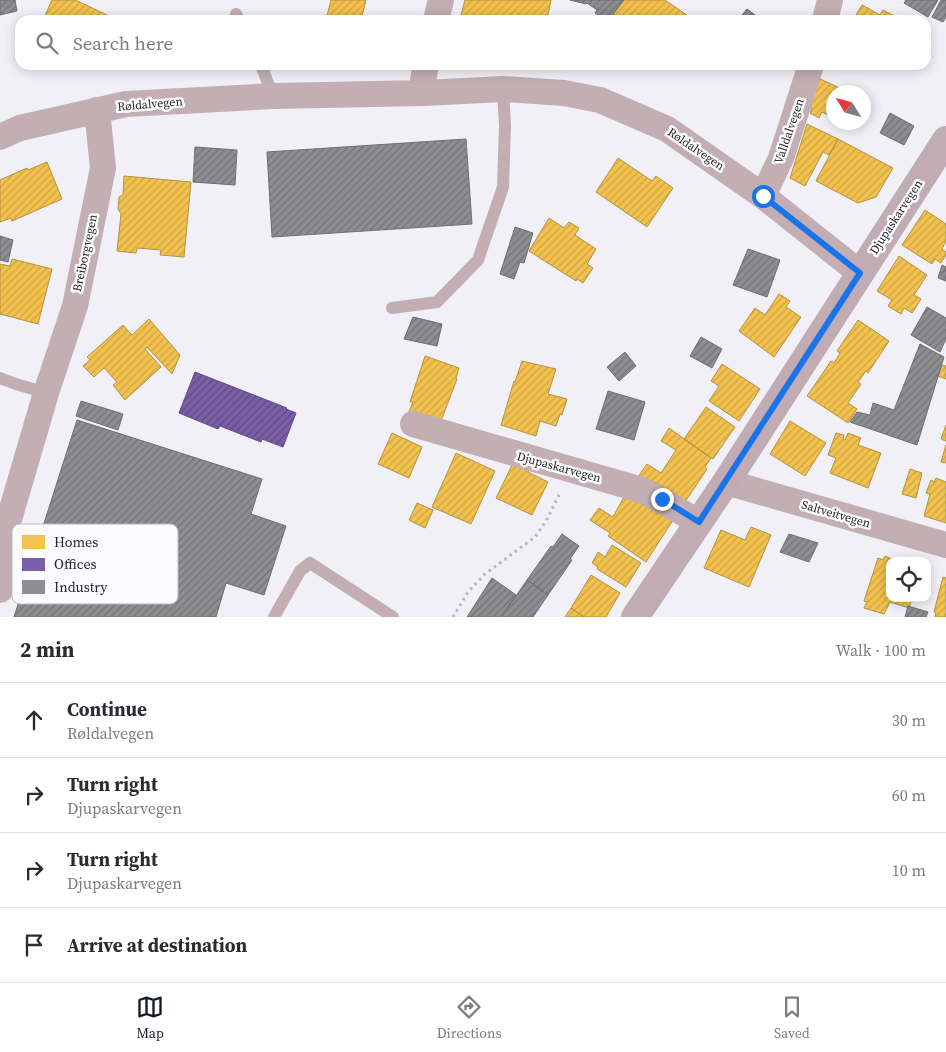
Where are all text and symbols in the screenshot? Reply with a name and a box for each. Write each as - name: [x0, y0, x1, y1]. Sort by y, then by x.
- search box: [15, 15, 931, 70]
- icon: search: [33, 29, 61, 57]
- text: Search here: [73, 30, 173, 56]
- north arrow: [826, 85, 871, 130]
- street label: Røldalvegen: [117, 93, 183, 115]
- street label: Valldalvegen: [770, 96, 808, 166]
- street label: Røldalvegen: [664, 124, 728, 174]
- street label: Djupaskarvegen: [866, 177, 926, 257]
- route start: [752, 185, 775, 208]
- street label: Breiborgvegen: [69, 213, 101, 293]
- street label: Djupaskarvegen: [515, 448, 603, 486]
- route end: [651, 488, 674, 511]
- street label: Saltveitvegen: [800, 497, 872, 531]
- legend: [12, 524, 178, 604]
- text: Homes: [54, 532, 98, 552]
- text: Offices: [54, 554, 97, 574]
- map controls: [886, 557, 931, 602]
- button: locate: [886, 557, 931, 602]
- text: Industry: [54, 577, 108, 597]
- text: 2 min: [20, 635, 75, 664]
- text: Walk · 100 m: [836, 639, 926, 661]
- text: Continue: [67, 696, 147, 722]
- icon: ahead: [20, 706, 48, 734]
- text: 30 m: [892, 709, 926, 731]
- text: Røldalvegen: [67, 722, 154, 744]
- text: Turn right: [67, 771, 158, 797]
- icon: right: [20, 781, 48, 809]
- text: 60 m: [892, 784, 926, 806]
- text: Djupaskarvegen: [67, 797, 182, 819]
- text: Turn right: [67, 846, 158, 872]
- icon: right: [20, 856, 48, 884]
- text: 10 m: [892, 859, 926, 881]
- text: Djupaskarvegen: [67, 872, 182, 894]
- icon: arrive: [20, 931, 48, 959]
- text: Arrive at destination: [67, 932, 247, 958]
- tab: Map: [136, 993, 164, 1043]
- tab: Directions: [437, 993, 501, 1043]
- tab: Saved: [774, 993, 810, 1043]

